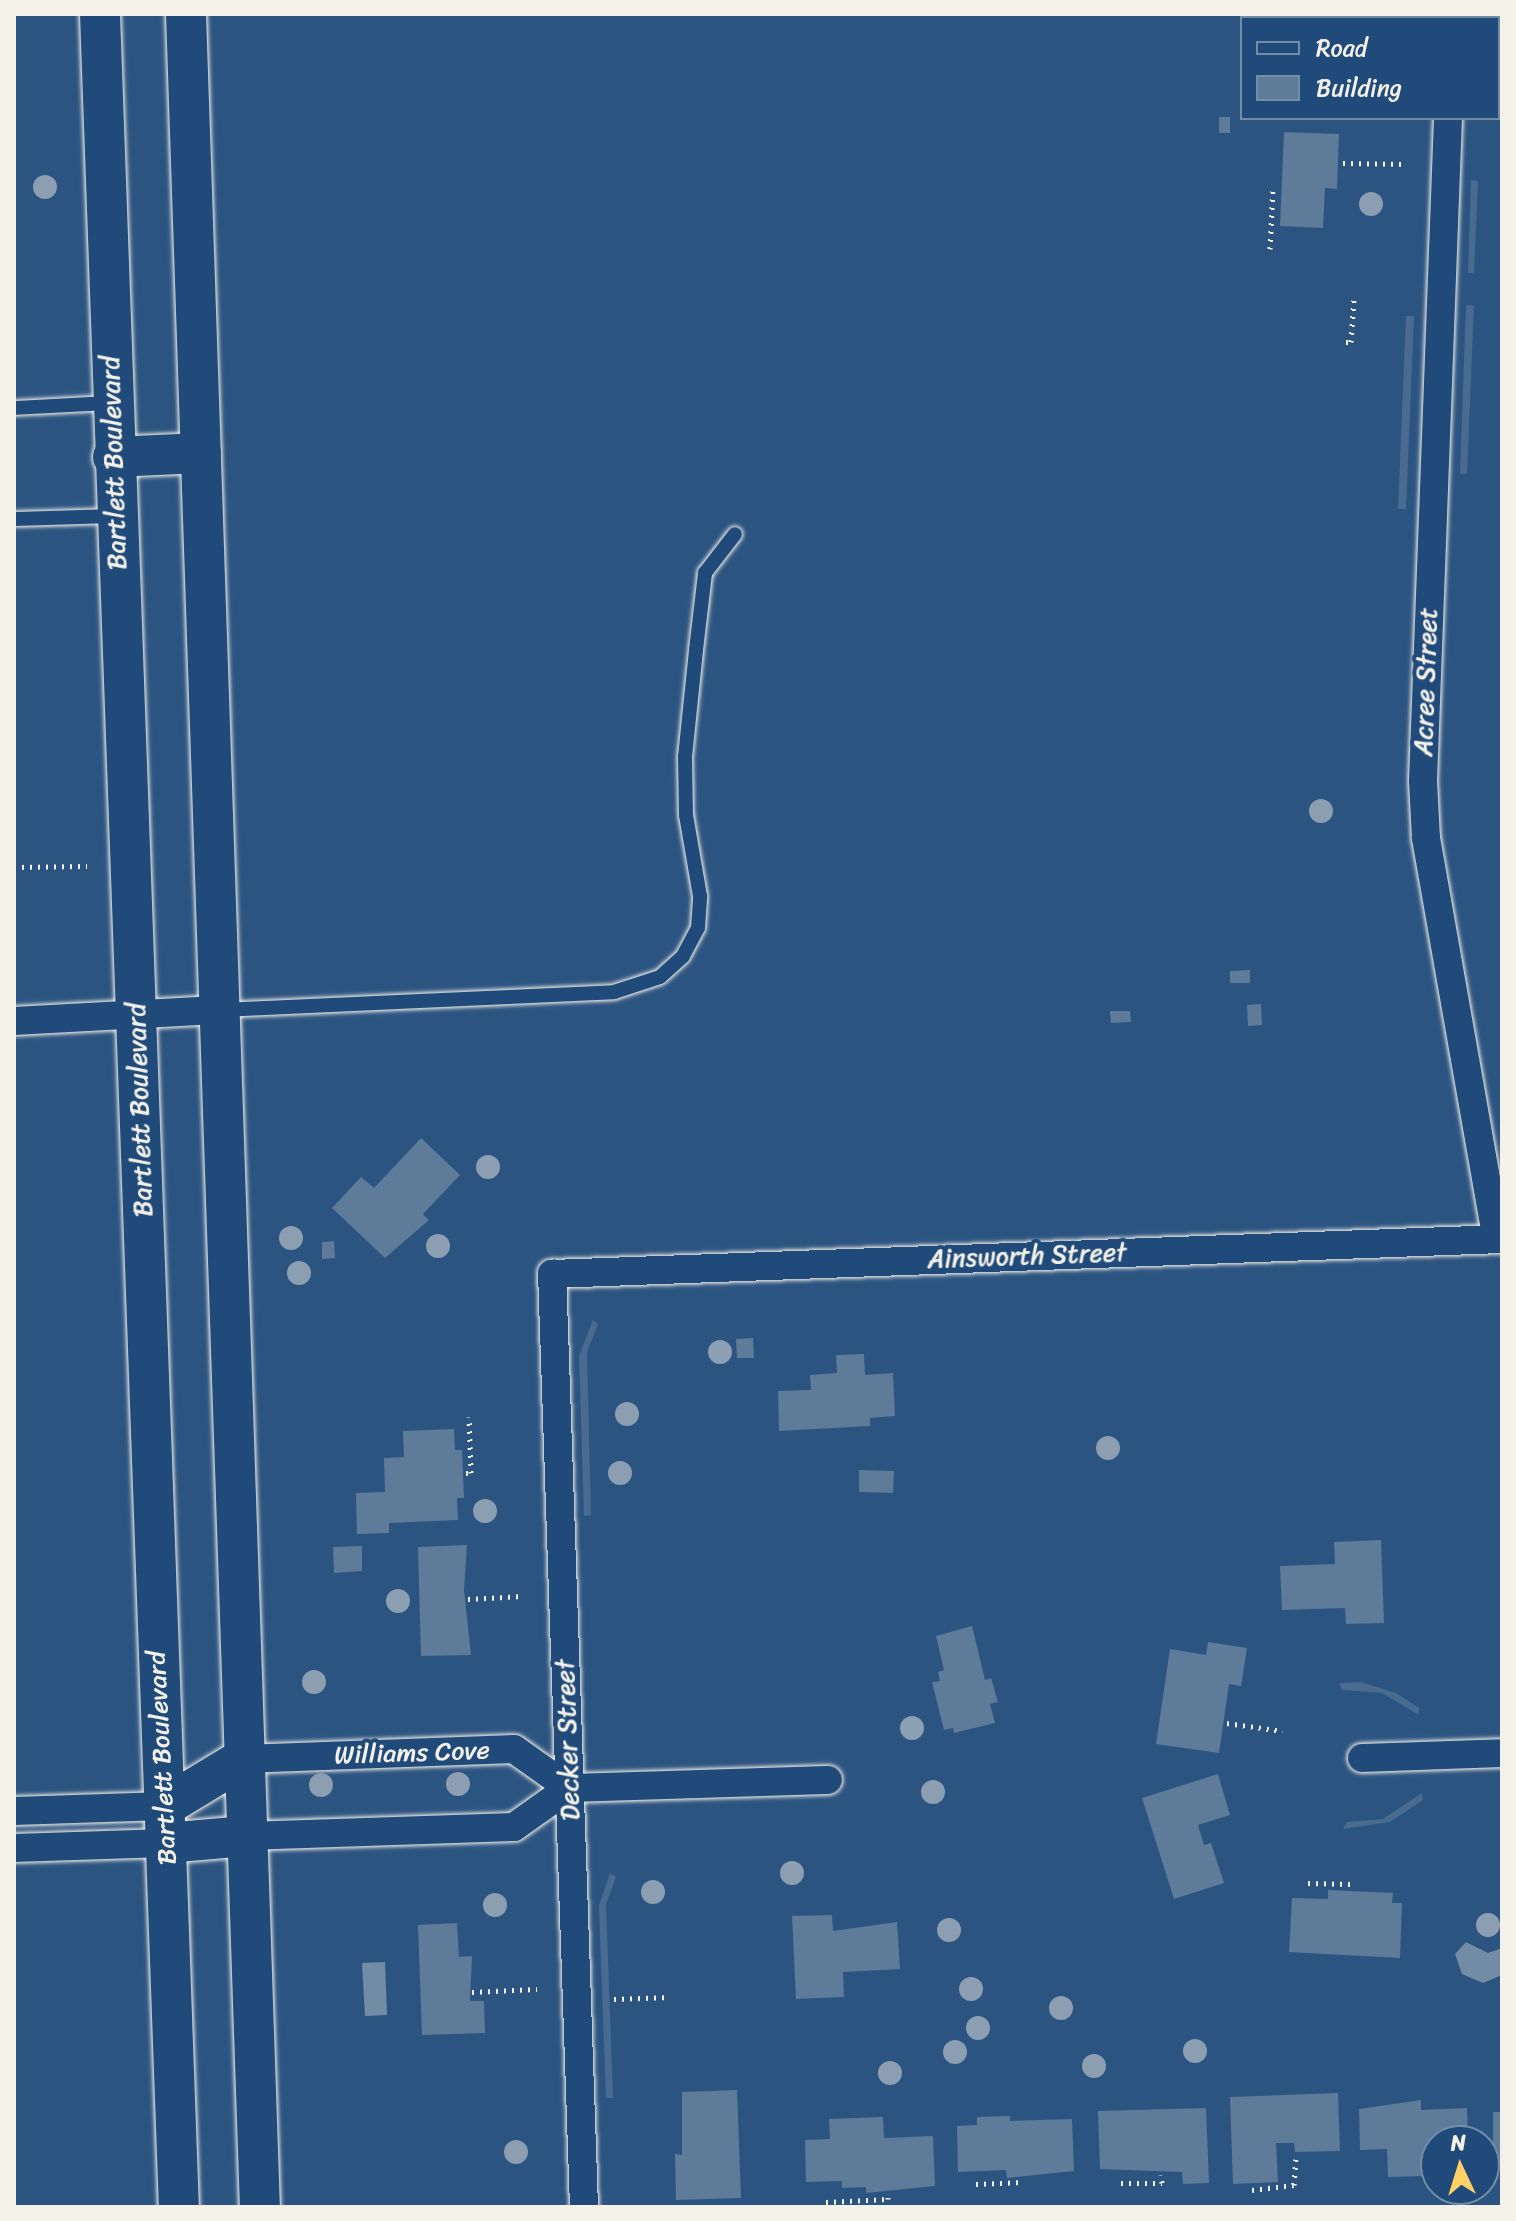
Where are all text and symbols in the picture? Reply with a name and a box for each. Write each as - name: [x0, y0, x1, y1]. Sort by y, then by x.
- legend: [1240, 16, 1500, 120]
- text: Road: [1316, 27, 1367, 69]
- text: Building: [1316, 67, 1402, 109]
- street label: Bartlett Boulevard: [95, 356, 133, 570]
- street label: Acree Street: [1408, 607, 1444, 757]
- street label: Bartlett Boulevard: [121, 1003, 159, 1217]
- street label: Ainsworth Street: [927, 1237, 1127, 1275]
- street label: Bartlett Boulevard: [141, 1651, 183, 1865]
- street label: Decker Street: [550, 1658, 586, 1822]
- street label: Williams Cove: [334, 1735, 490, 1771]
- text: N: [1449, 2123, 1467, 2163]
- north arrow: [1420, 2125, 1500, 2205]

